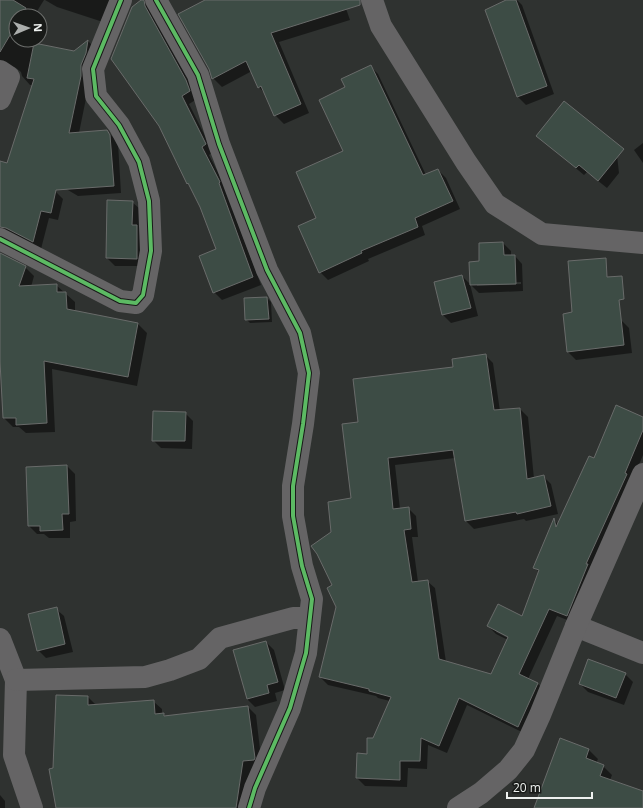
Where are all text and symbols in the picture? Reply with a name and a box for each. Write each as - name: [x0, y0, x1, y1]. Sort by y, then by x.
- north arrow: [8, 8, 48, 48]
- text: N: [31, 23, 46, 32]
- scale bar: [507, 774, 592, 800]
- text: 20 m: [513, 779, 541, 796]

